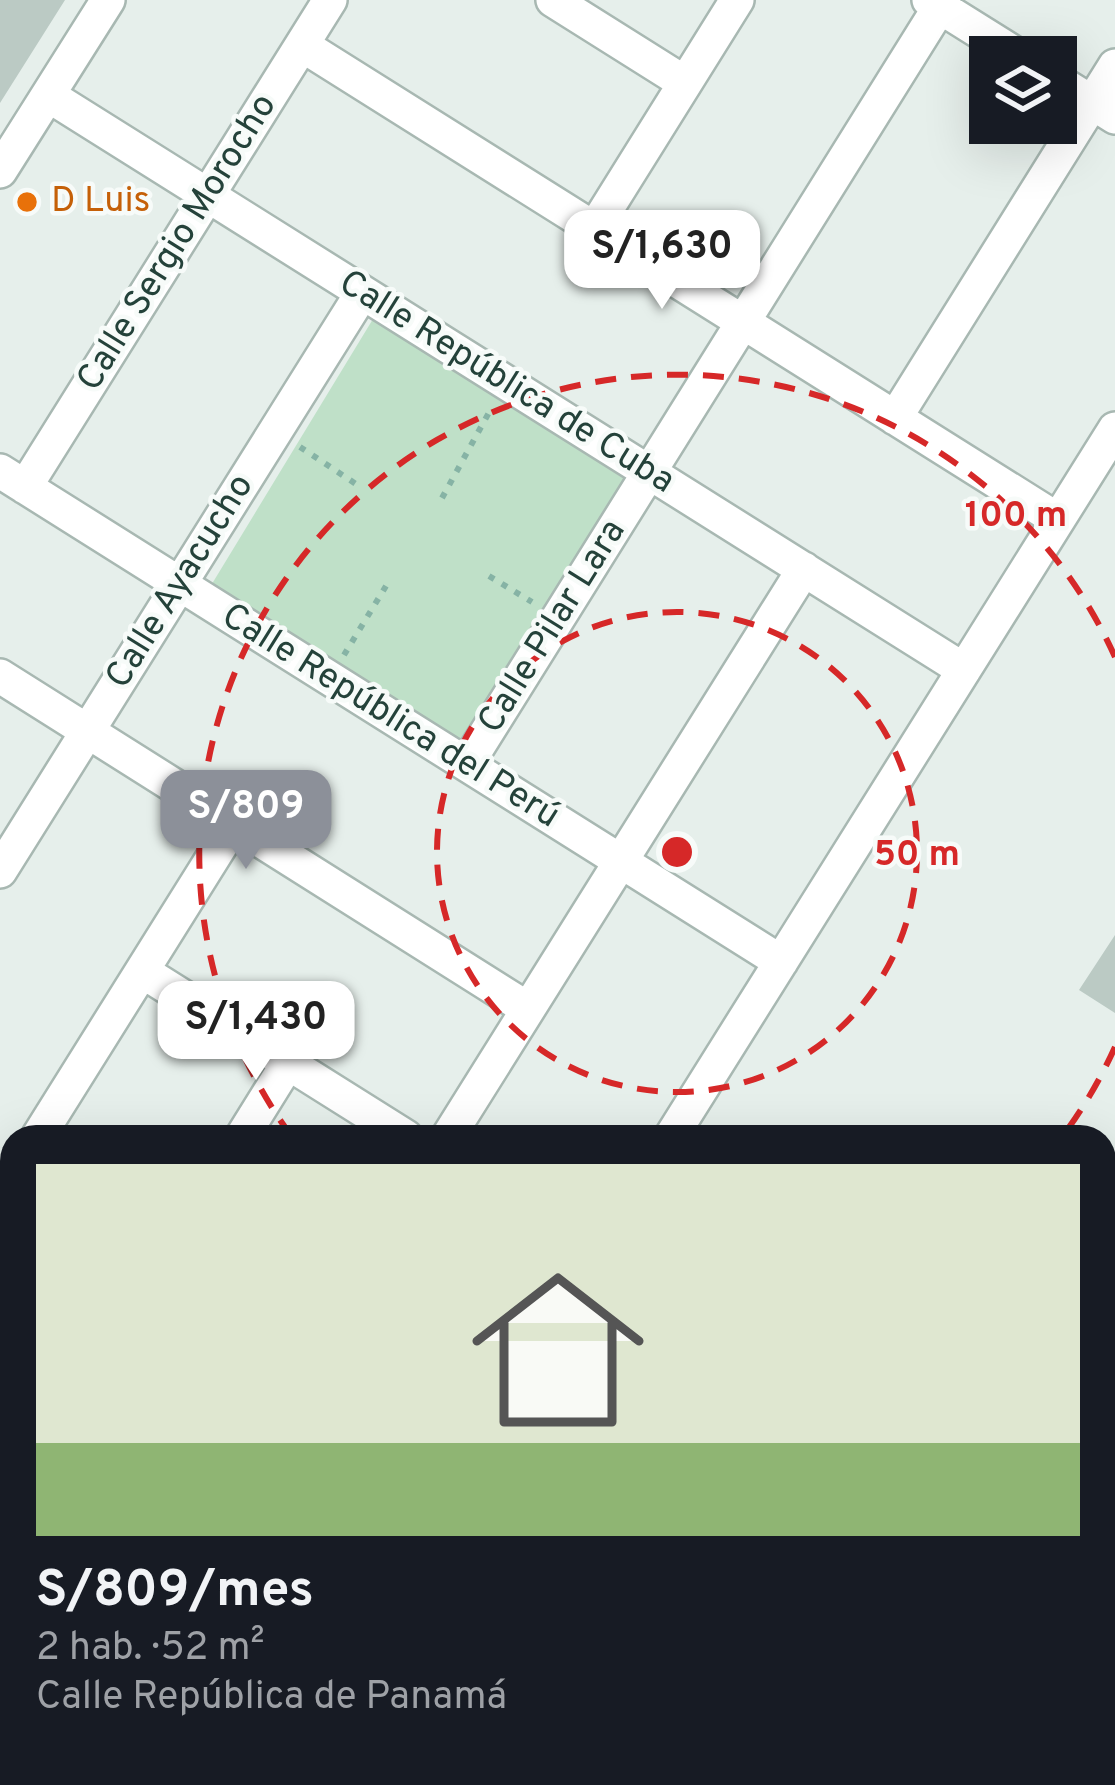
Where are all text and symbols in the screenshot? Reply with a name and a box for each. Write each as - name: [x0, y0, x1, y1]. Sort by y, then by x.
- map controls: [969, 36, 1077, 144]
- button: layers: [969, 36, 1077, 144]
- street label: Calle Sergio Morocho: [68, 86, 288, 400]
- place label: D Luis: [51, 179, 150, 225]
- marker: D Luis: [14, 189, 40, 215]
- pin: S/1,630: [551, 210, 773, 312]
- text: S/1,630: [591, 224, 733, 273]
- street label: Calle República de Cuba: [330, 261, 682, 505]
- street label: Calle Ayacucho: [97, 466, 265, 698]
- text: 100 m: [965, 494, 1067, 540]
- street label: Calle Pilar Lara: [469, 511, 637, 743]
- street label: Calle República del Perú: [212, 594, 568, 840]
- pin: S/809: [162, 770, 330, 872]
- text: S/809: [187, 784, 305, 833]
- centre of rings: [656, 831, 698, 873]
- text: 50 m: [874, 833, 960, 879]
- pin: S/1,430: [145, 981, 367, 1083]
- text: S/1,430: [185, 995, 327, 1044]
- icon: home: [450, 1242, 666, 1458]
- text: S/809/mes: [36, 1560, 314, 1625]
- text: 2 hab. · 52 m²: [36, 1625, 265, 1674]
- text: Calle República de Panamá: [36, 1674, 507, 1723]

